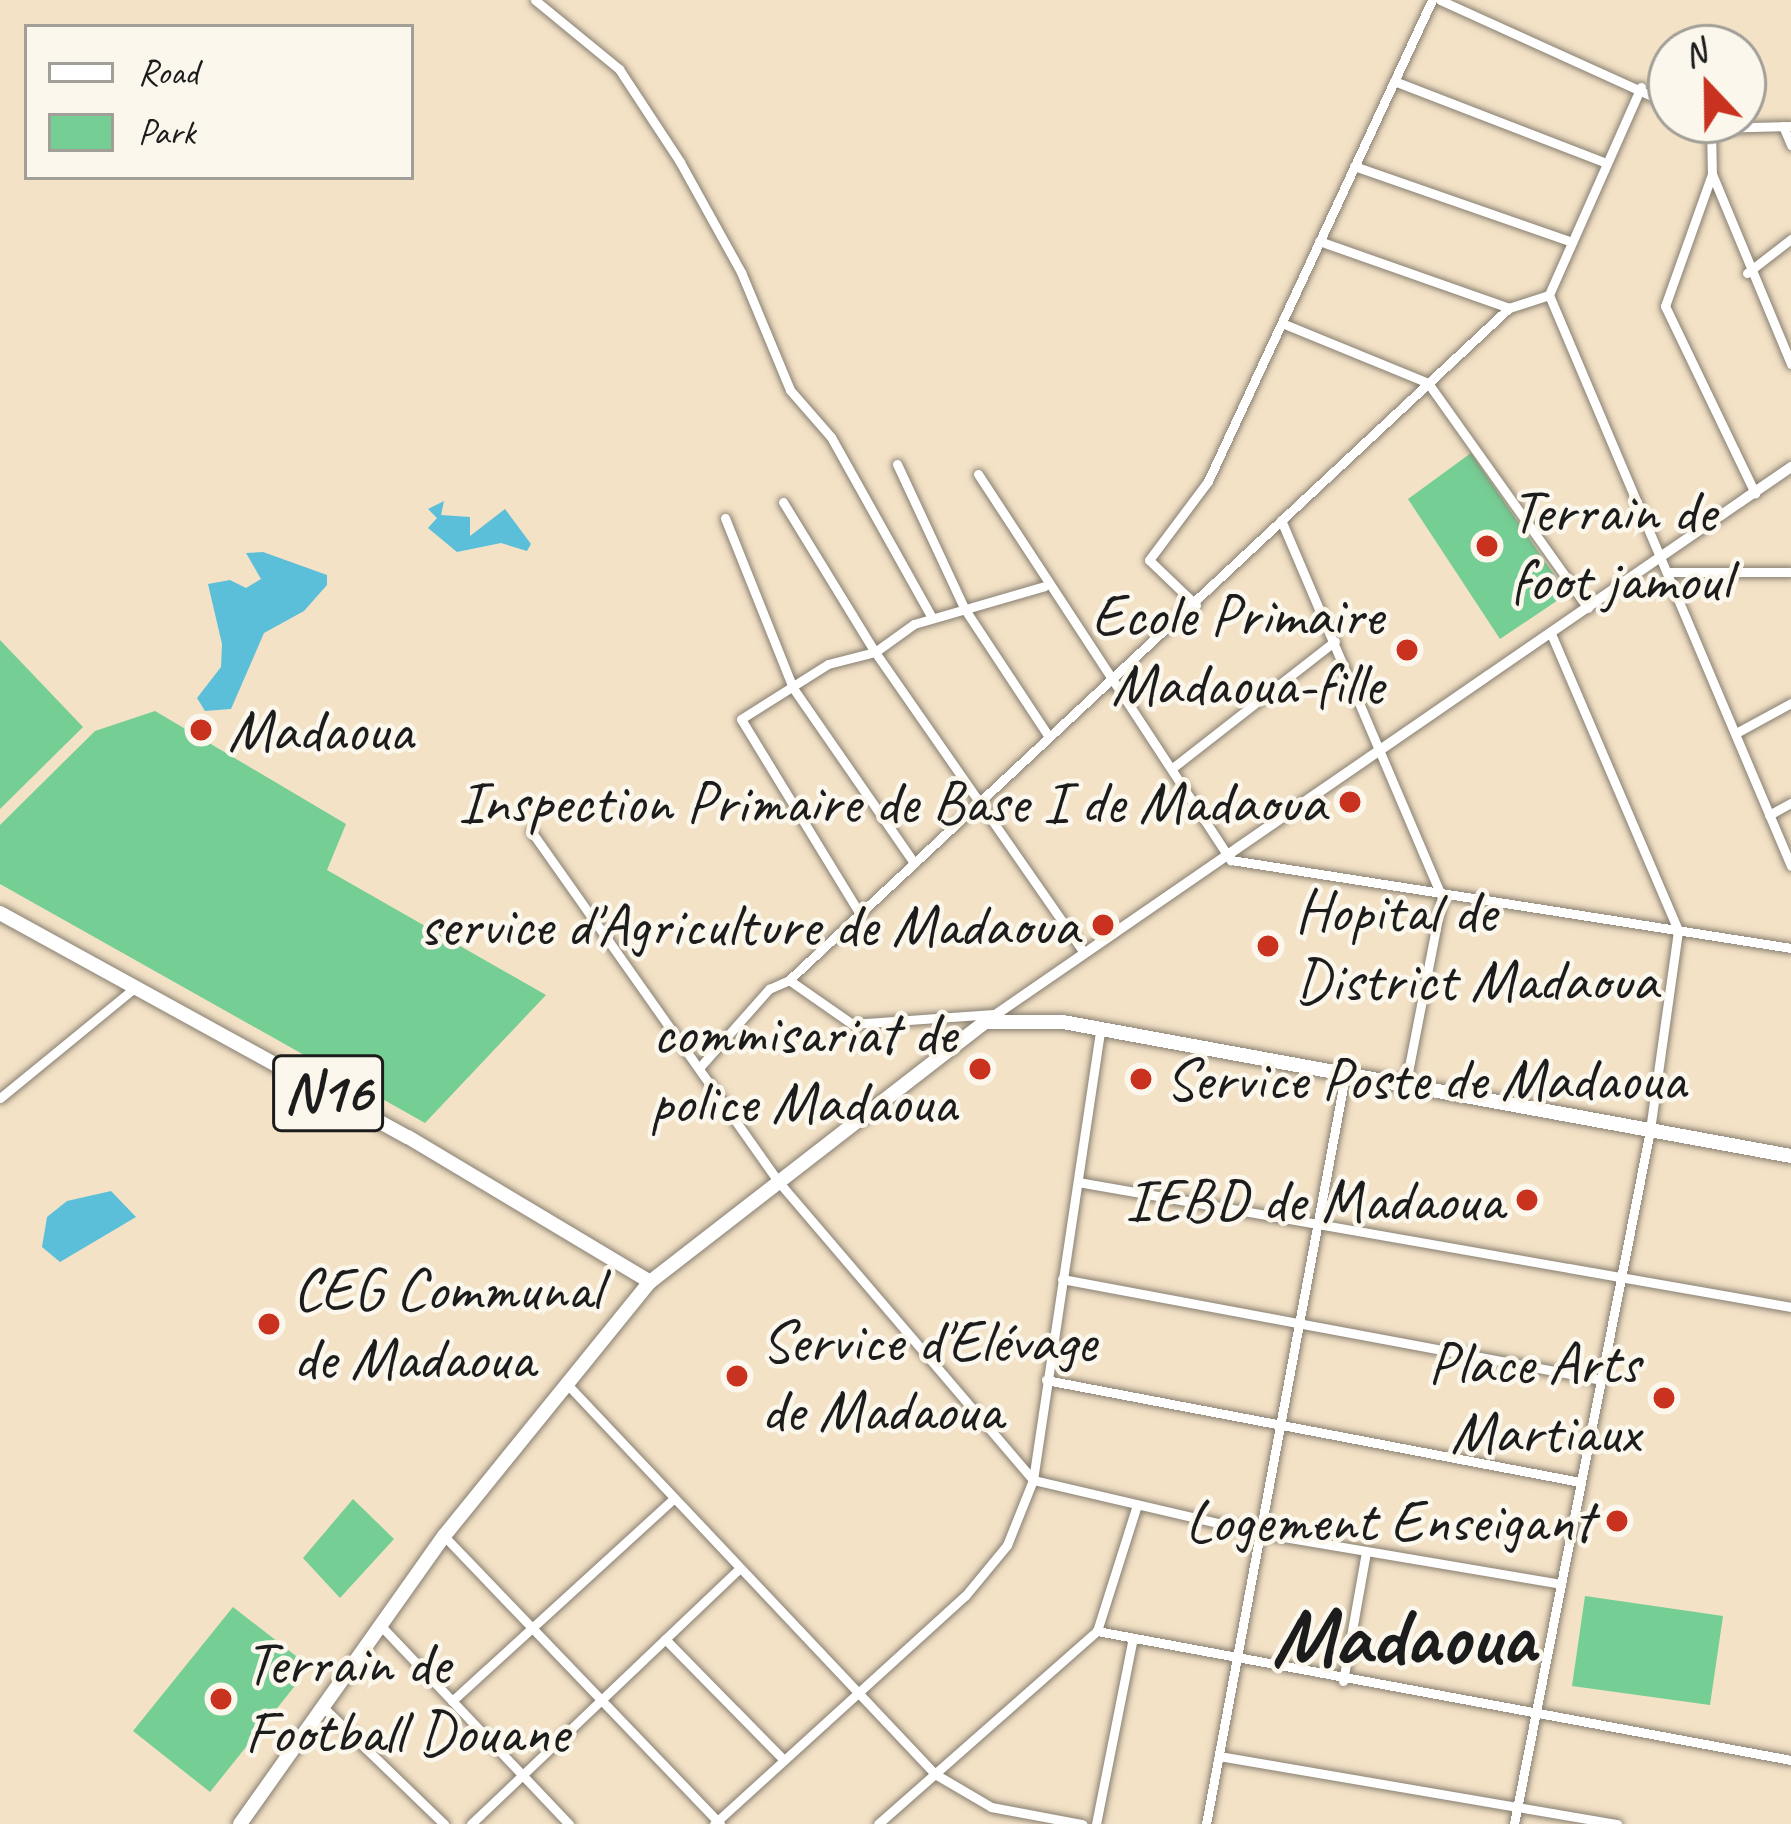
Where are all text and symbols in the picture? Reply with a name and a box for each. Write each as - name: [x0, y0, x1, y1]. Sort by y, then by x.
- legend: [24, 24, 414, 180]
- north arrow: [1647, 24, 1767, 144]
- text: N: [1677, 30, 1712, 77]
- text: Road: [138, 49, 198, 95]
- text: Park: [138, 109, 195, 155]
- place label: Terrain de foot jamoul: [1511, 476, 1734, 617]
- marker: Terrain de foot jamoul: [1474, 533, 1500, 559]
- place label: Ecole Primaire Madaoua-fille: [1091, 580, 1383, 721]
- marker: Ecole Primaire Madaoua-fille: [1394, 637, 1420, 663]
- place label: Madaoua: [228, 694, 412, 766]
- marker: Madaoua: [185, 714, 217, 746]
- place label: Inspection Primaire de Base I de Madaoua: [459, 766, 1326, 838]
- marker: Inspection Primaire de Base I de Madaoua: [1337, 789, 1363, 815]
- place label: Hopital de District Madaoua: [1295, 876, 1655, 1017]
- place label: service d'Agriculture de Madaoua: [422, 889, 1079, 961]
- marker: service d'Agriculture de Madaoua: [1090, 912, 1116, 938]
- marker: Hopital de District Madaoua: [1252, 930, 1284, 962]
- place label: commisariat de police Madaoua: [650, 998, 956, 1139]
- road number: N16: [271, 1042, 385, 1144]
- place label: Service Poste de Madaoua: [1165, 1043, 1685, 1115]
- marker: commisariat de police Madaoua: [967, 1056, 993, 1082]
- marker: Service Poste de Madaoua: [1128, 1066, 1154, 1092]
- place label: IEBD de Madaoua: [1124, 1164, 1503, 1236]
- marker: IEBD de Madaoua: [1514, 1187, 1540, 1213]
- place label: CEG Communal de Madaoua: [293, 1254, 601, 1395]
- place label: Service d'Elévage de Madaoua: [761, 1306, 1096, 1447]
- marker: CEG Communal de Madaoua: [256, 1311, 282, 1337]
- place label: Place Arts Martiaux: [1429, 1328, 1640, 1469]
- marker: Service d'Elévage de Madaoua: [724, 1363, 750, 1389]
- marker: Place Arts Martiaux: [1651, 1385, 1677, 1411]
- place label: Logement Enseigant: [1185, 1485, 1593, 1557]
- marker: Logement Enseigant: [1604, 1508, 1630, 1534]
- district label: Madaoua: [1272, 1586, 1534, 1686]
- place label: Terrain de Football Douane: [245, 1628, 569, 1769]
- marker: Terrain de Football Douane: [208, 1686, 234, 1712]

